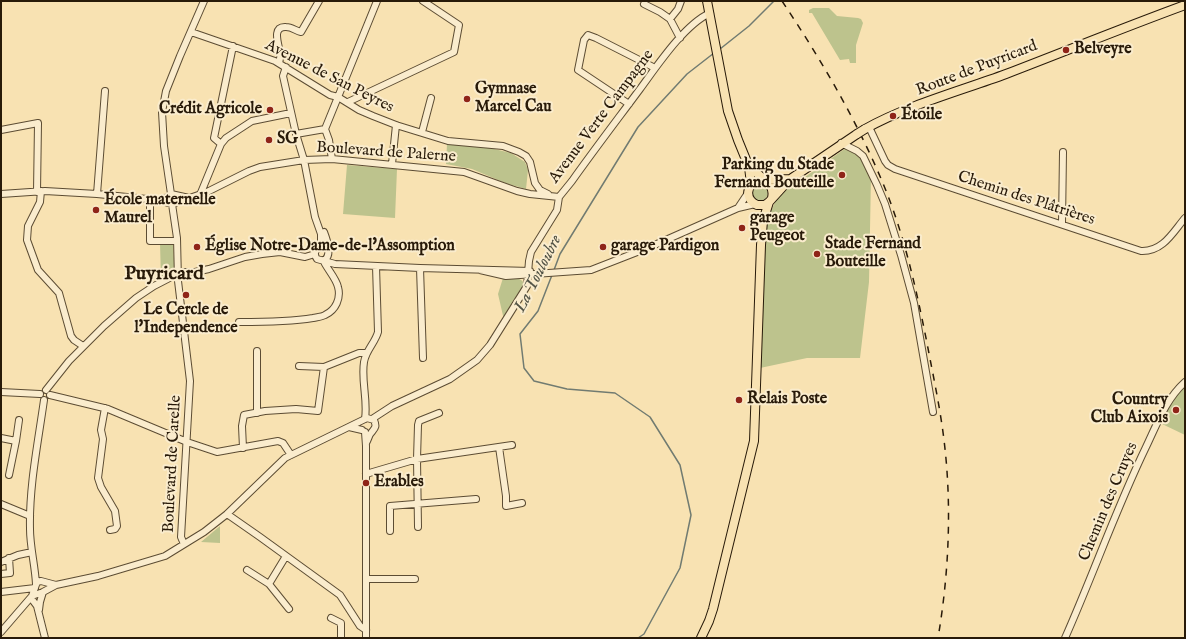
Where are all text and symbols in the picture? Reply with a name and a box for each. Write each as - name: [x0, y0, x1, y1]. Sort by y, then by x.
- street label: Avenue de San Peyres: [261, 36, 397, 118]
- street label: Route de Puyricard: [914, 37, 1040, 101]
- place label: Belveyre: [1074, 40, 1132, 60]
- marker: Belveyre: [1061, 45, 1071, 55]
- street label: Avenue Verte Campagne: [545, 46, 659, 188]
- place label: Gymnase Marcel Cau: [475, 80, 552, 118]
- marker: Gymnase Marcel Cau: [462, 94, 472, 104]
- place label: Crédit Agricole: [159, 100, 262, 120]
- marker: Crédit Agricole: [265, 105, 275, 115]
- place label: Étoile: [901, 106, 942, 126]
- marker: Étoile: [888, 111, 898, 121]
- place label: SG: [277, 130, 298, 150]
- marker: SG: [264, 135, 274, 145]
- street label: Boulevard de Palerne: [316, 139, 456, 167]
- place label: Parking du Stade Fernand Bouteille: [714, 156, 834, 194]
- street label: Chemin des Plâtrières: [955, 168, 1097, 230]
- marker: Parking du Stade Fernand Bouteille: [837, 170, 847, 180]
- place label: École maternelle Maurel: [104, 191, 216, 229]
- marker: École maternelle Maurel: [91, 205, 101, 215]
- place label: garage Peugeot: [750, 209, 805, 247]
- marker: garage Peugeot: [737, 223, 747, 233]
- water label: La Touloubre: [511, 232, 567, 316]
- place label: Stade Fernand Bouteille: [825, 235, 921, 273]
- place label: Église Notre-Dame-de-l'Assomption: [205, 237, 455, 257]
- place label: garage Pardigon: [611, 237, 719, 257]
- marker: Église Notre-Dame-de-l'Assomption: [192, 242, 202, 252]
- marker: garage Pardigon: [598, 242, 608, 252]
- marker: Stade Fernand Bouteille: [812, 249, 822, 259]
- district label: Puyricard: [124, 263, 204, 287]
- marker: Le Cercle de l'Independence: [181, 290, 191, 300]
- place label: Le Cercle de l'Independence: [134, 301, 238, 339]
- place label: Relais Poste: [747, 390, 827, 410]
- place label: Country Club Aixois: [1091, 391, 1168, 429]
- street label: Boulevard de Carelle: [160, 395, 186, 533]
- marker: Relais Poste: [734, 395, 744, 405]
- marker: Country Club Aixois: [1171, 405, 1181, 415]
- street label: Chemin des Cruyes: [1075, 440, 1143, 564]
- place label: Erables: [374, 473, 424, 493]
- marker: Erables: [361, 478, 371, 488]

